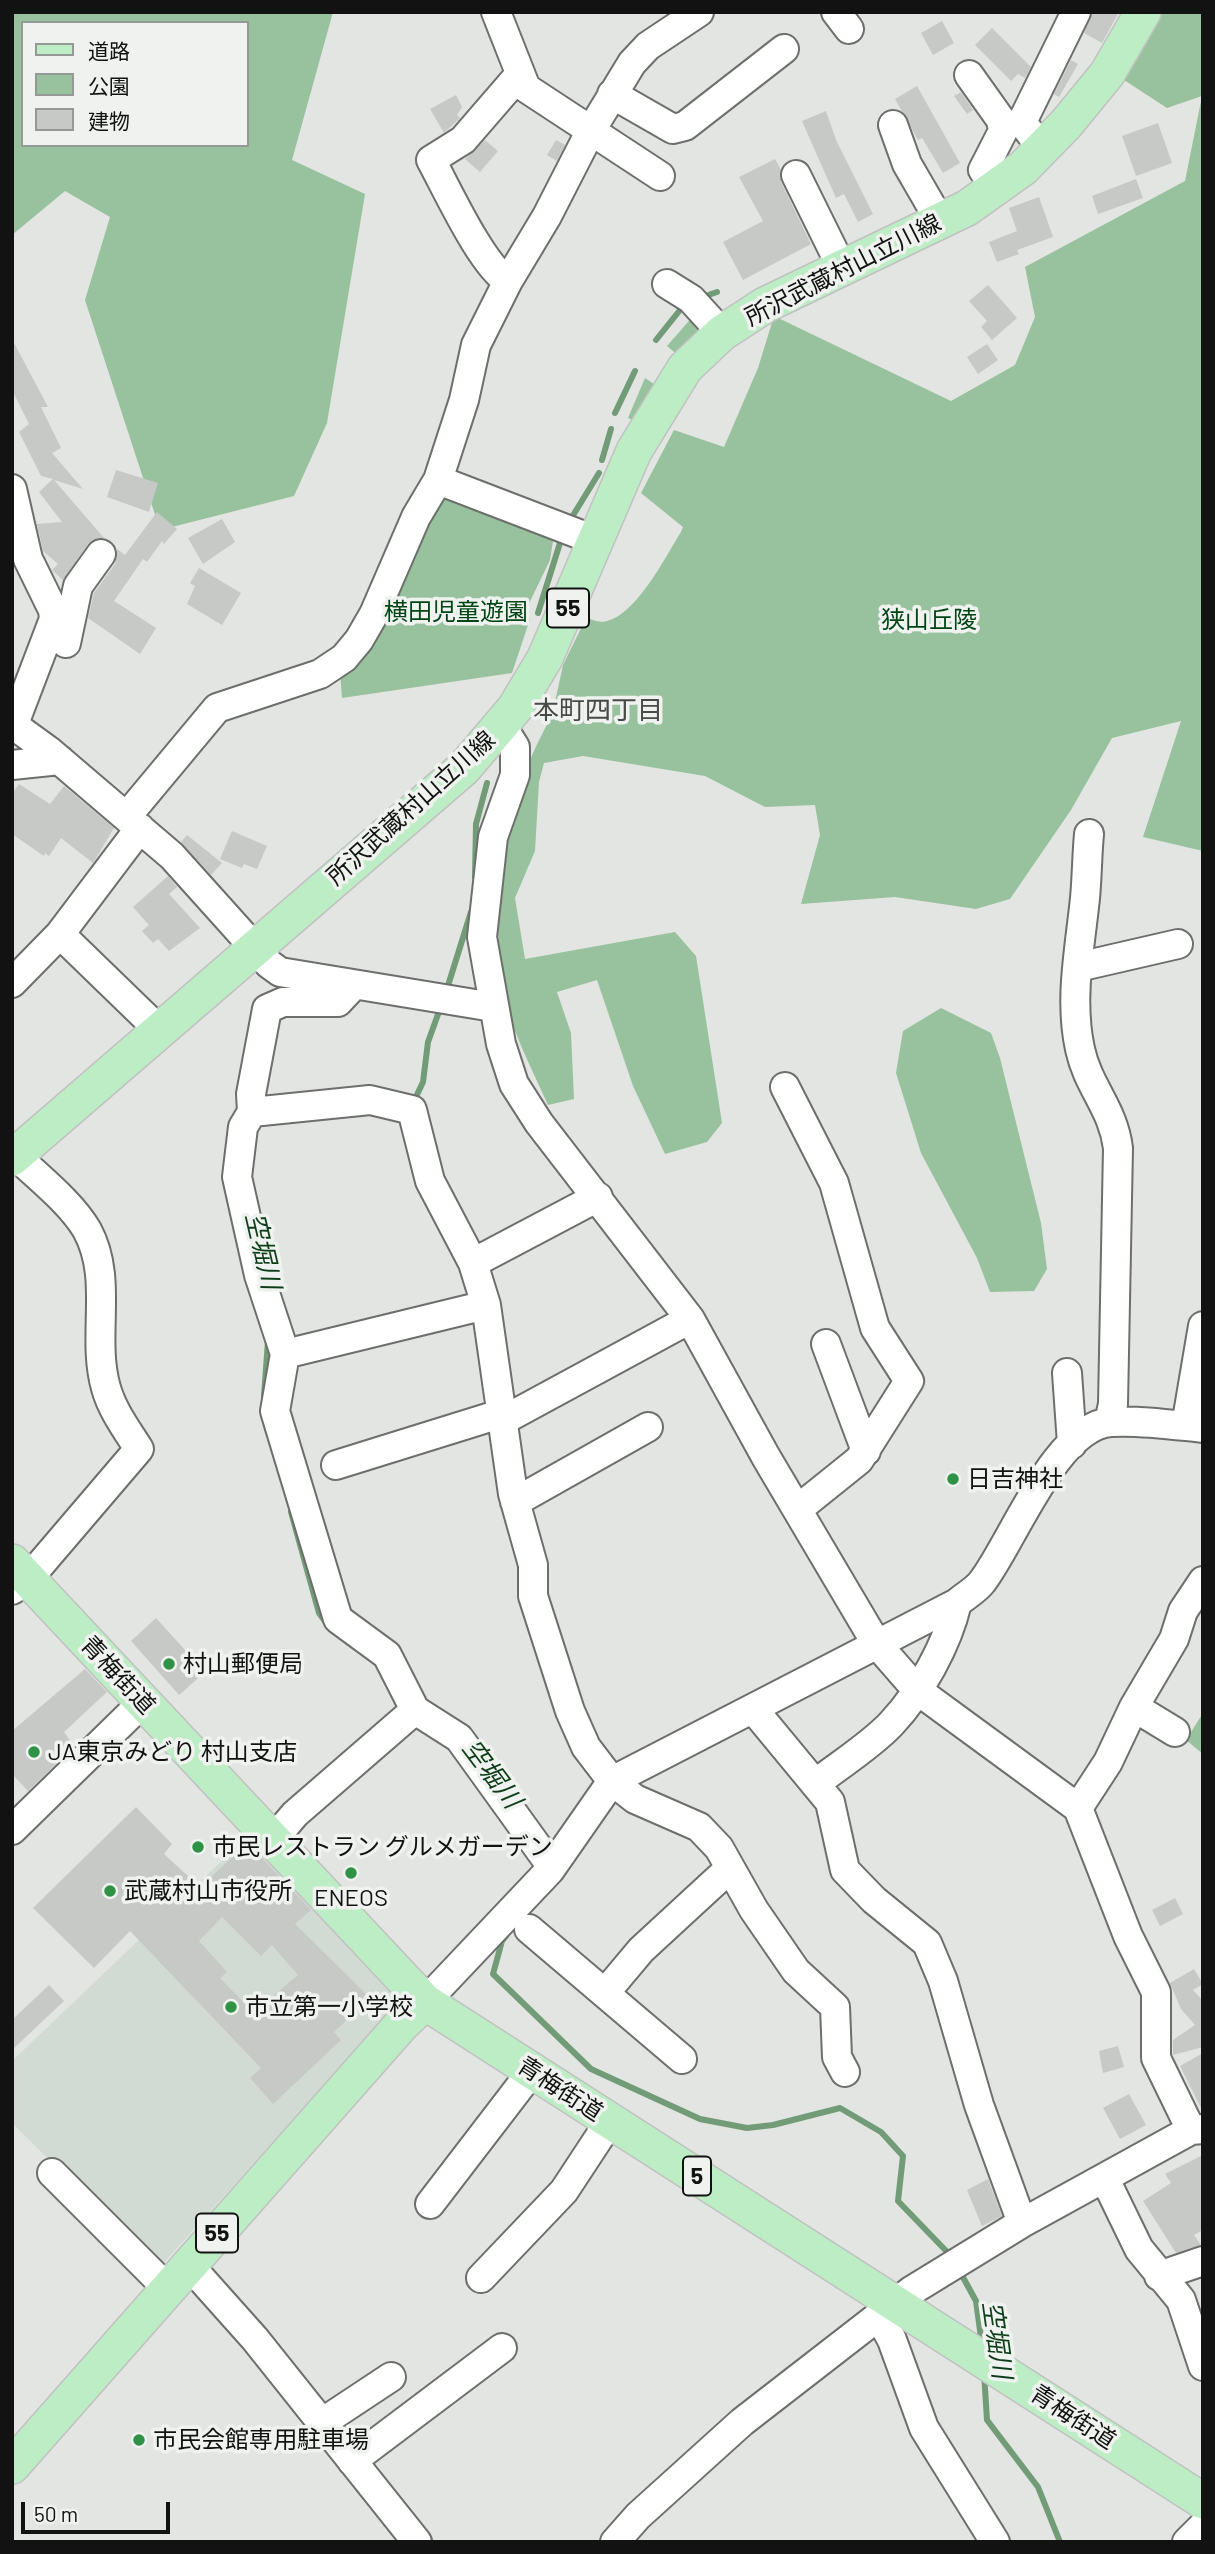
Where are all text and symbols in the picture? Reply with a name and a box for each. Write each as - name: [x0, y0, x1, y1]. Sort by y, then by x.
- legend: [21, 21, 248, 147]
- text: 道路: [88, 38, 130, 63]
- text: 公園: [88, 73, 130, 98]
- text: 建物: [88, 108, 130, 133]
- street label: 所沢武蔵村山立川線: [740, 208, 946, 332]
- road number: 55: [547, 588, 589, 628]
- park label: 横田児童遊園: [384, 598, 528, 626]
- park label: 狭山丘陵: [881, 606, 977, 634]
- district label: 本町四丁目: [533, 694, 663, 726]
- street label: 所沢武蔵村山立川線: [321, 725, 501, 891]
- water label: 空堀川: [239, 1209, 287, 1293]
- place label: 日吉神社: [967, 1465, 1063, 1493]
- marker: 日吉神社: [945, 1471, 961, 1487]
- street label: 青梅街道: [75, 1630, 161, 1720]
- place label: 村山郵便局: [183, 1650, 303, 1678]
- marker: 村山郵便局: [161, 1656, 177, 1672]
- water label: 空堀川: [456, 1733, 528, 1815]
- place label: JA東京みどり 村山支店: [48, 1738, 297, 1766]
- marker: JA東京みどり 村山支店: [26, 1744, 42, 1760]
- place label: 市民レストラン グルメガーデン: [212, 1833, 553, 1861]
- marker: 市民レストラン グルメガーデン: [190, 1839, 206, 1855]
- marker: ENEOS: [343, 1865, 359, 1881]
- place label: 武蔵村山市役所: [124, 1877, 292, 1905]
- marker: 武蔵村山市役所: [102, 1883, 118, 1899]
- place label: ENEOS: [314, 1884, 388, 1912]
- place label: 市立第一小学校: [245, 1993, 413, 2021]
- marker: 市立第一小学校: [223, 1999, 239, 2015]
- street label: 青梅街道: [512, 2051, 608, 2127]
- road number: 5: [683, 2156, 711, 2196]
- road number: 55: [196, 2214, 238, 2252]
- water label: 空堀川: [976, 2299, 1018, 2381]
- street label: 青梅街道: [1025, 2379, 1121, 2455]
- place label: 市民会館専用駐車場: [153, 2426, 369, 2454]
- marker: 市民会館専用駐車場: [131, 2432, 147, 2448]
- scale bar: [24, 2488, 173, 2532]
- text: 50 m: [34, 2501, 78, 2526]

